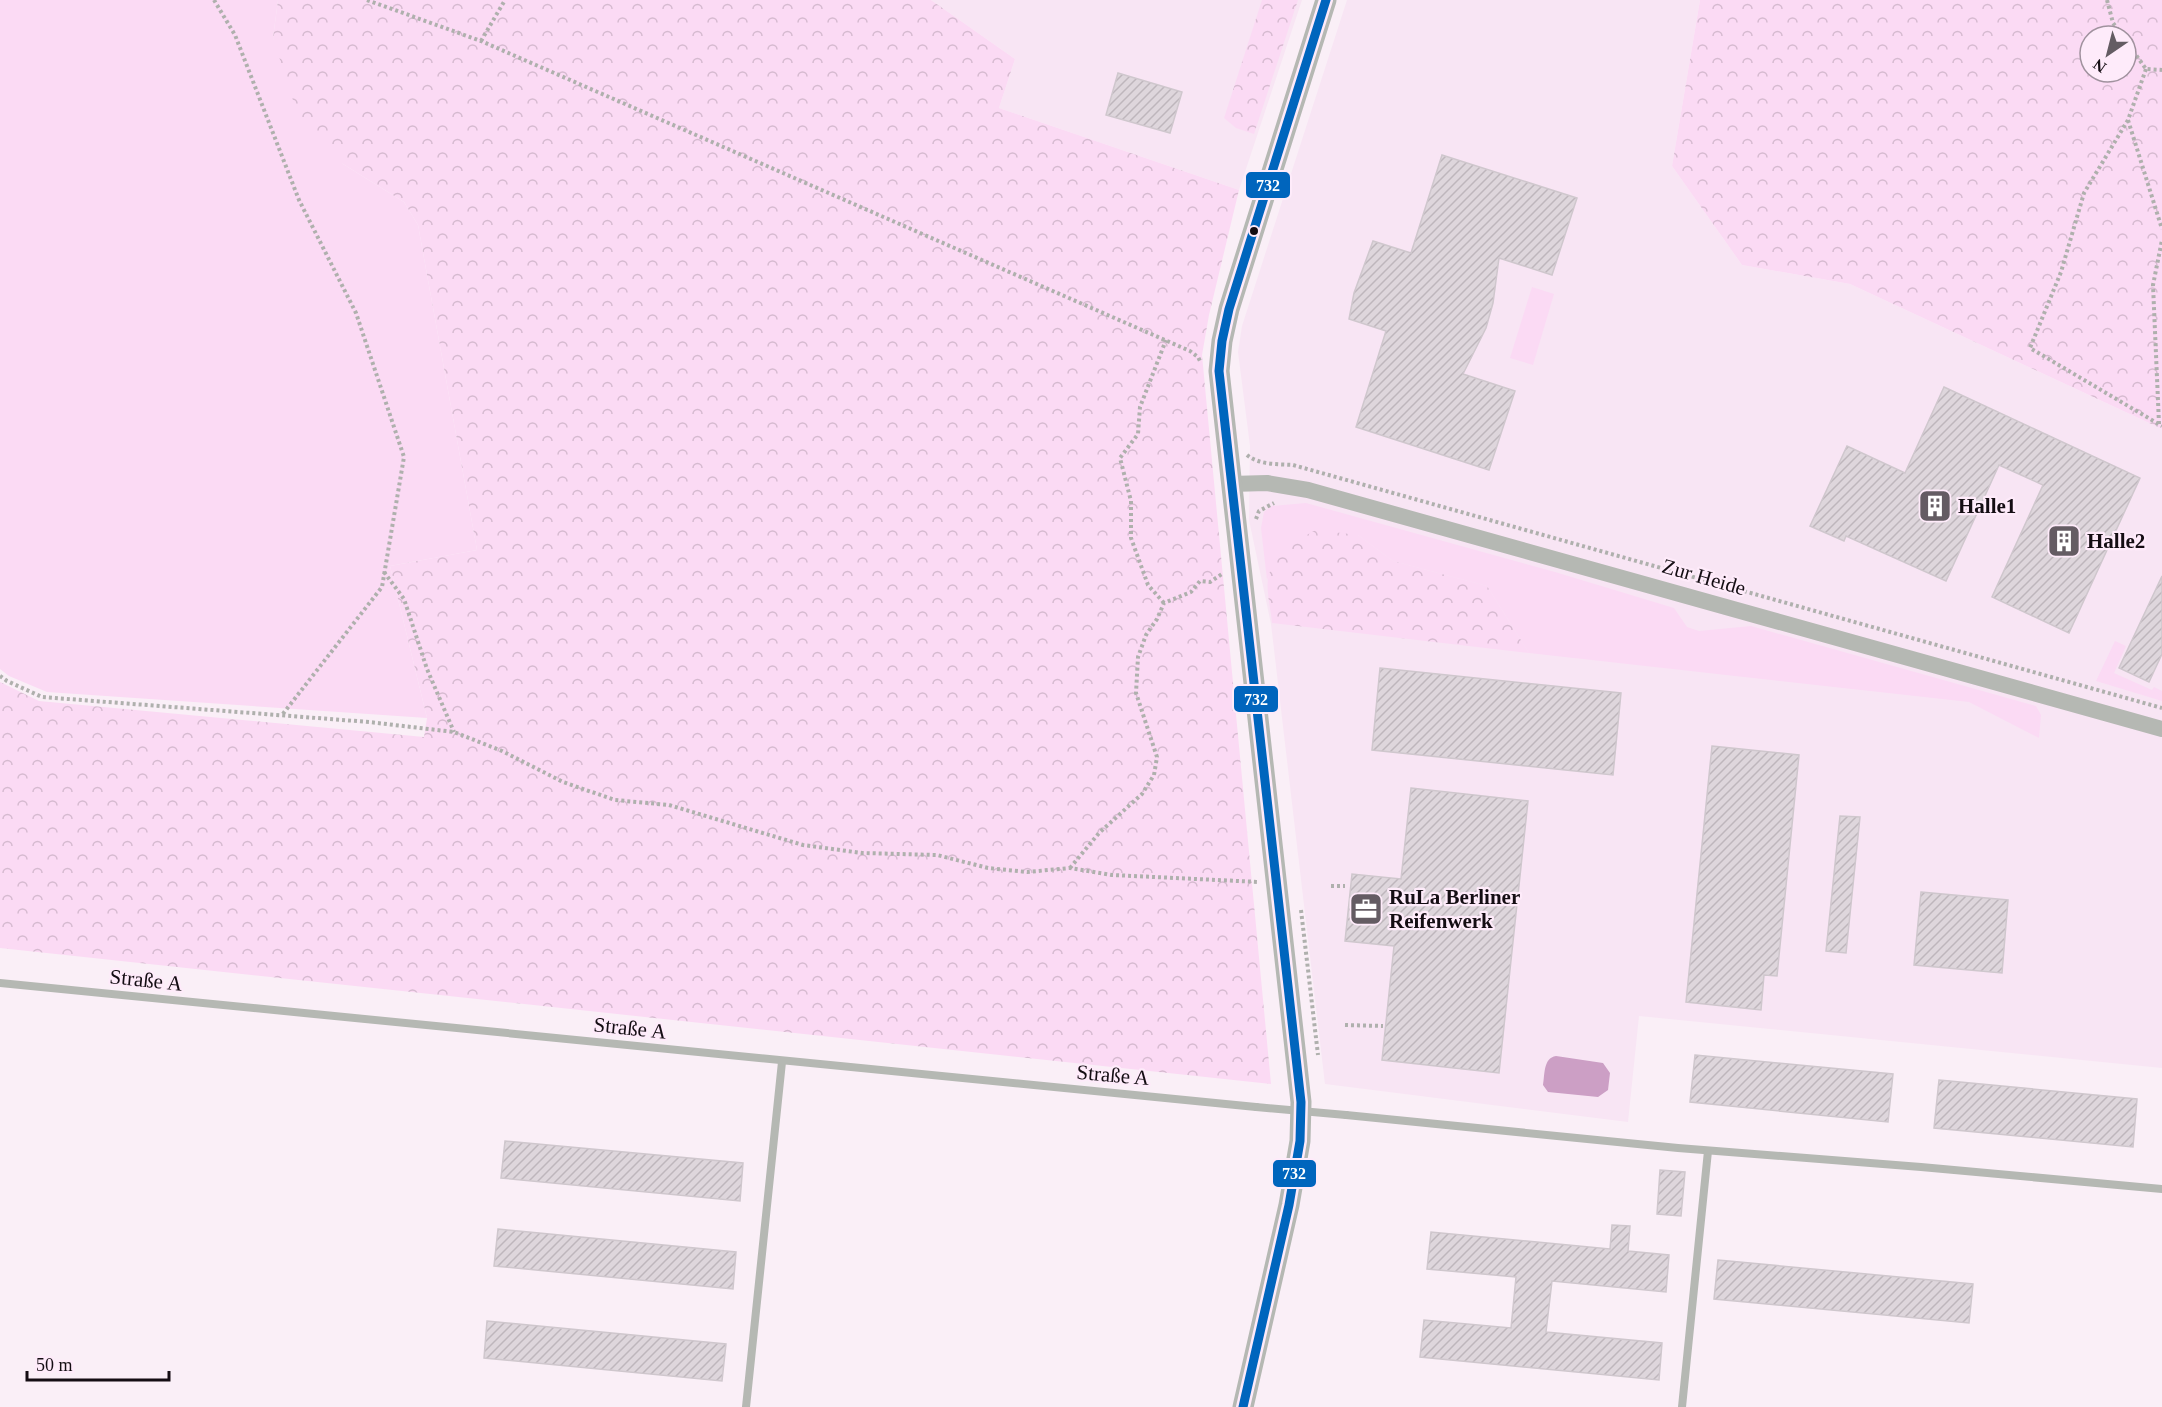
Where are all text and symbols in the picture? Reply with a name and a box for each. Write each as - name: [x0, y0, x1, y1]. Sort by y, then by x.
- north arrow: [2078, 24, 2138, 84]
- text: N: [2090, 55, 2109, 76]
- line badge: 732: [1245, 171, 1291, 199]
- text: 732: [1256, 177, 1280, 194]
- unlabelled marker: [1248, 225, 1260, 237]
- building icon: Halle1: [1917, 488, 1953, 524]
- place label: Halle1: [1958, 494, 2016, 518]
- building icon: Halle2: [2046, 523, 2082, 559]
- place label: Halle2: [2087, 529, 2145, 553]
- street label: Zur Heide: [1659, 554, 1749, 600]
- line badge: 732: [1233, 685, 1279, 713]
- text: 732: [1244, 691, 1268, 708]
- place label: RuLa Berliner Reifenwerk: [1389, 885, 1520, 933]
- office icon: RuLa Berliner Reifenwerk: [1348, 891, 1384, 927]
- street label: Straße A: [108, 964, 184, 996]
- street label: Straße A: [592, 1012, 668, 1044]
- street label: Straße A: [1076, 1060, 1151, 1090]
- line badge: 732: [1272, 1159, 1317, 1188]
- text: 732: [1282, 1165, 1306, 1182]
- scale bar: [27, 1344, 170, 1382]
- text: 50 m: [36, 1355, 73, 1375]

